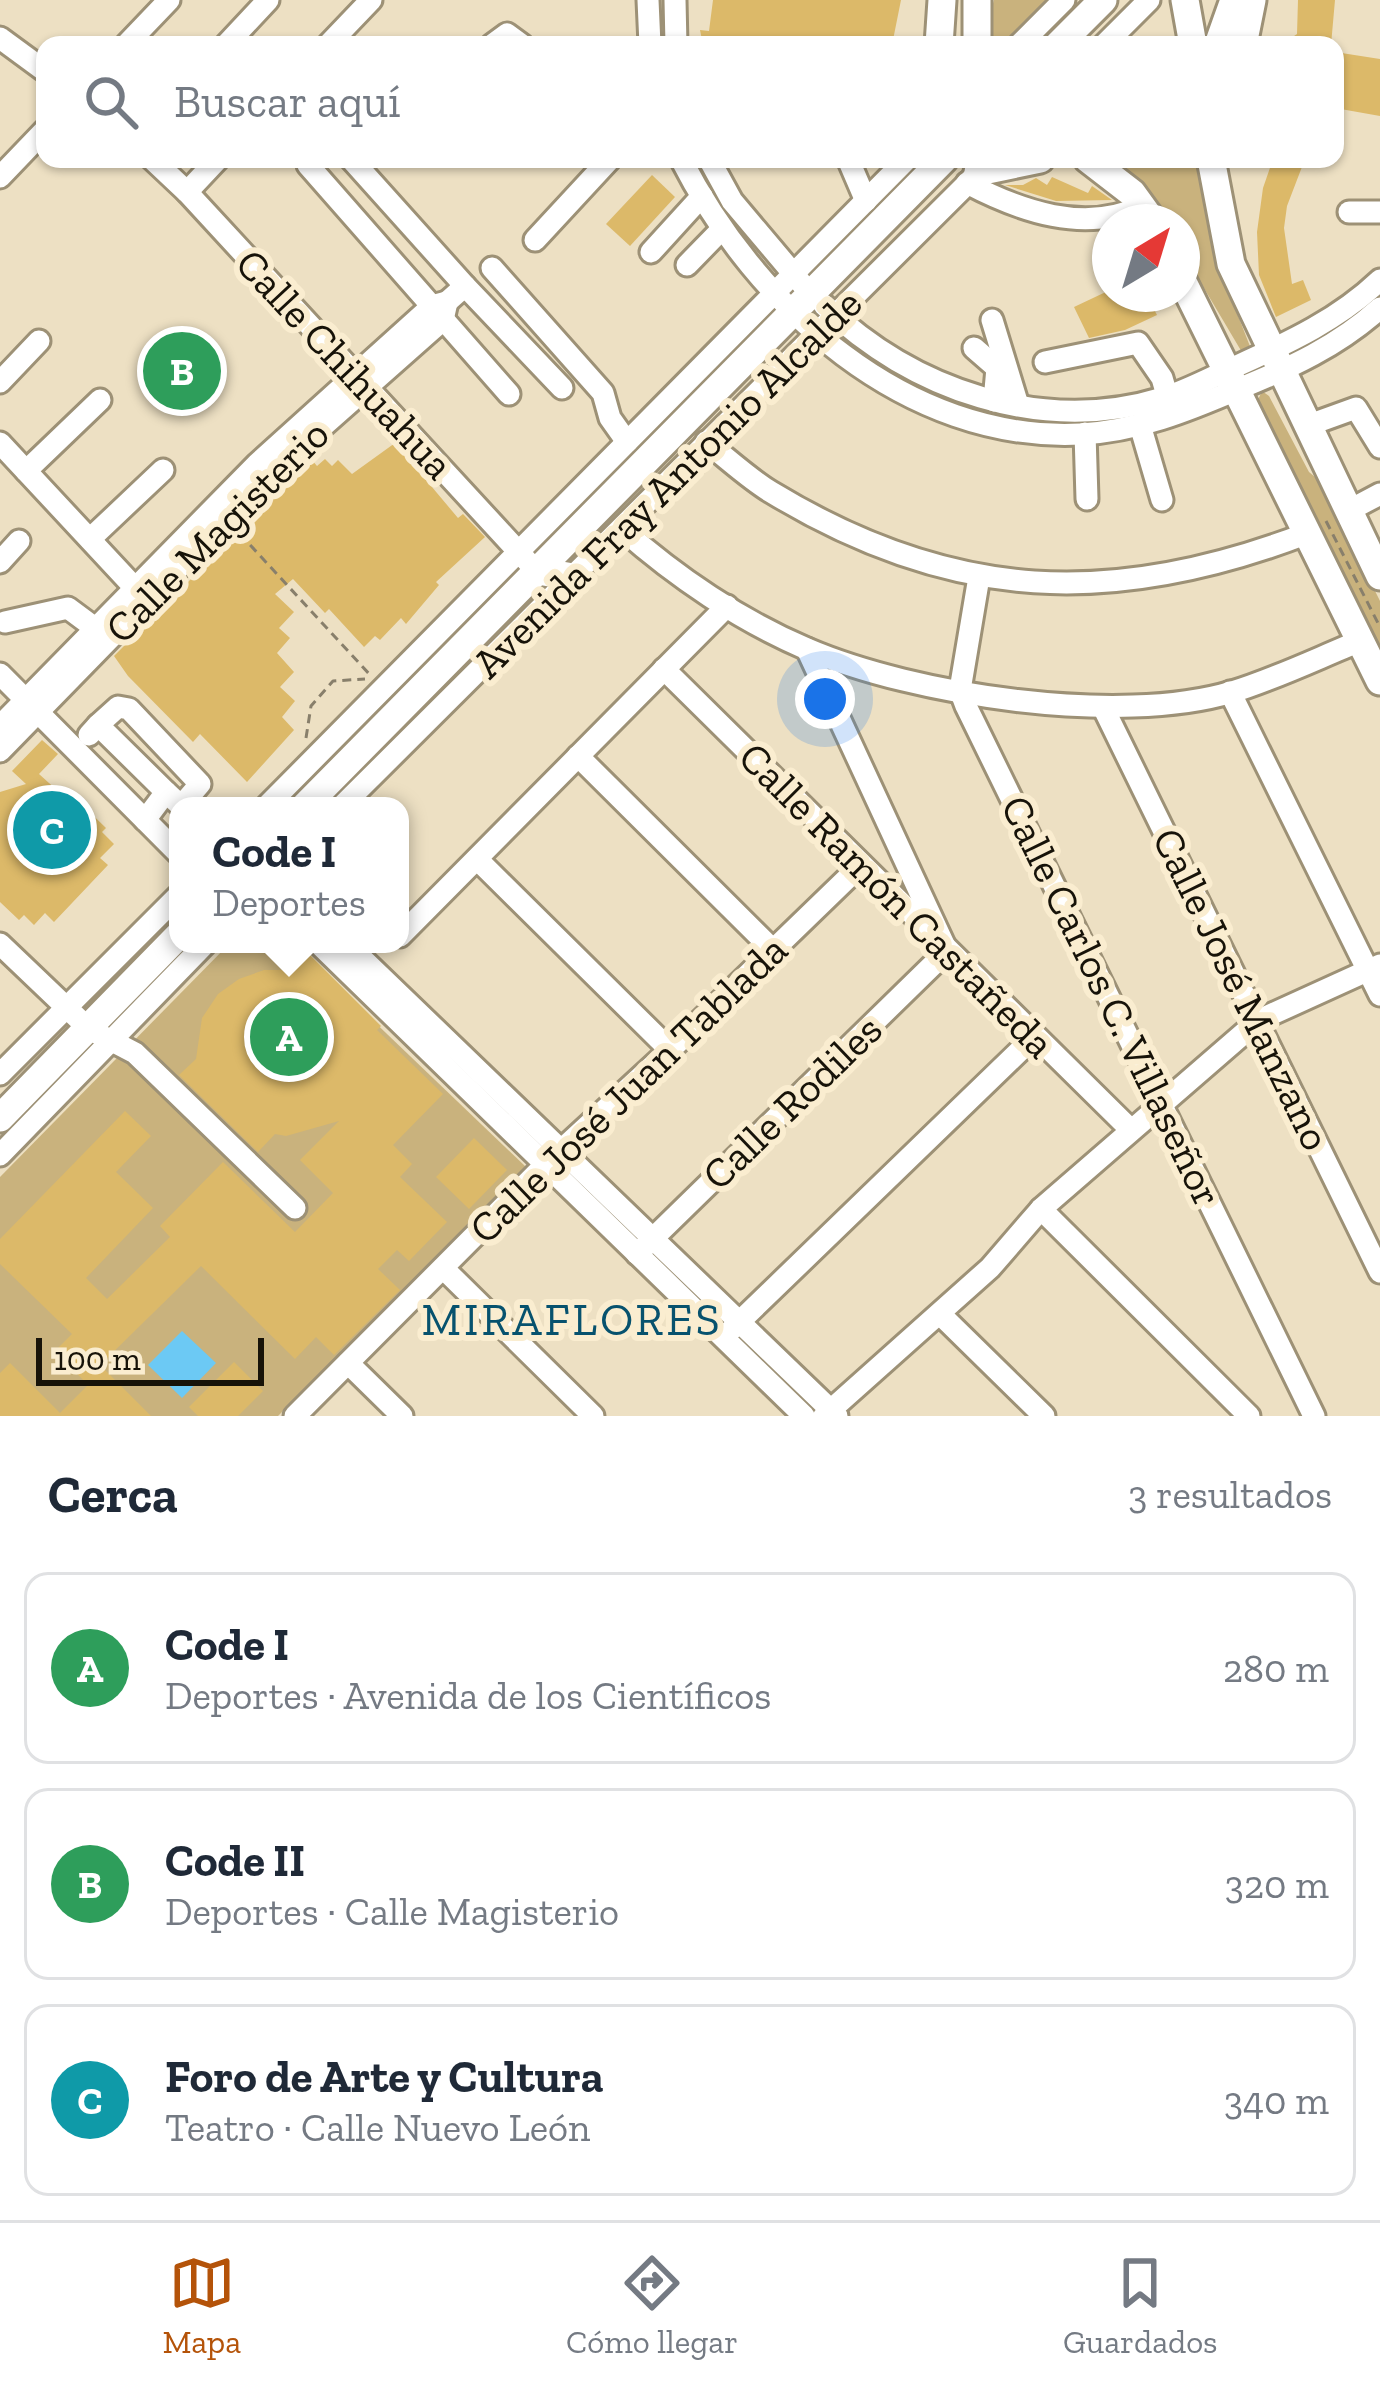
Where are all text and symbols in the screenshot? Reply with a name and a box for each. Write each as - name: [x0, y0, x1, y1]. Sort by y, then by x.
- search box: [36, 36, 1344, 168]
- icon: search: [78, 69, 144, 135]
- text: Buscar aquí: [174, 75, 401, 129]
- north arrow: [1092, 204, 1200, 312]
- street label: Calle Chihuahua: [225, 238, 465, 490]
- street label: Avenida Fray Antonio Alcalde: [462, 278, 872, 688]
- pin: B: [143, 326, 221, 416]
- street label: Calle Magisterio: [95, 409, 339, 653]
- your location: [795, 669, 855, 729]
- street label: Calle Ramón Castañeda: [729, 732, 1065, 1068]
- pin: C: [13, 785, 91, 875]
- street label: Calle Carlos C. Villaseñor: [990, 787, 1234, 1215]
- popup: [169, 797, 409, 953]
- street label: Calle José Manzano: [1142, 820, 1342, 1158]
- text: Code I: [212, 825, 336, 879]
- text: Deportes: [212, 879, 366, 926]
- street label: Calle José Juan Tablada: [458, 924, 798, 1254]
- pin: A: [250, 992, 328, 1082]
- street label: Calle Rodiles: [692, 1004, 892, 1200]
- district label: MIRAFLORES: [421, 1293, 723, 1347]
- scale bar: [36, 1332, 264, 1385]
- text: 100 m: [54, 1339, 141, 1378]
- text: Cerca: [48, 1464, 178, 1525]
- text: 3 resultados: [1128, 1471, 1332, 1518]
- text: Code I: [165, 1618, 289, 1672]
- text: A: [77, 1645, 103, 1692]
- text: 280 m: [1223, 1645, 1329, 1692]
- text: Deportes · Avenida de los Científicos: [165, 1672, 771, 1719]
- text: Code II: [165, 1834, 305, 1888]
- text: B: [78, 1861, 102, 1908]
- text: 320 m: [1225, 1861, 1329, 1908]
- text: Deportes · Calle Magisterio: [165, 1888, 619, 1935]
- text: Foro de Arte y Cultura: [165, 2050, 604, 2104]
- text: C: [77, 2077, 103, 2124]
- text: 340 m: [1224, 2077, 1329, 2124]
- text: Teatro · Calle Nuevo León: [165, 2104, 590, 2151]
- tab: Mapa: [162, 2250, 241, 2361]
- tab: Cómo llegar: [566, 2250, 738, 2361]
- tab: Guardados: [1063, 2250, 1218, 2361]

